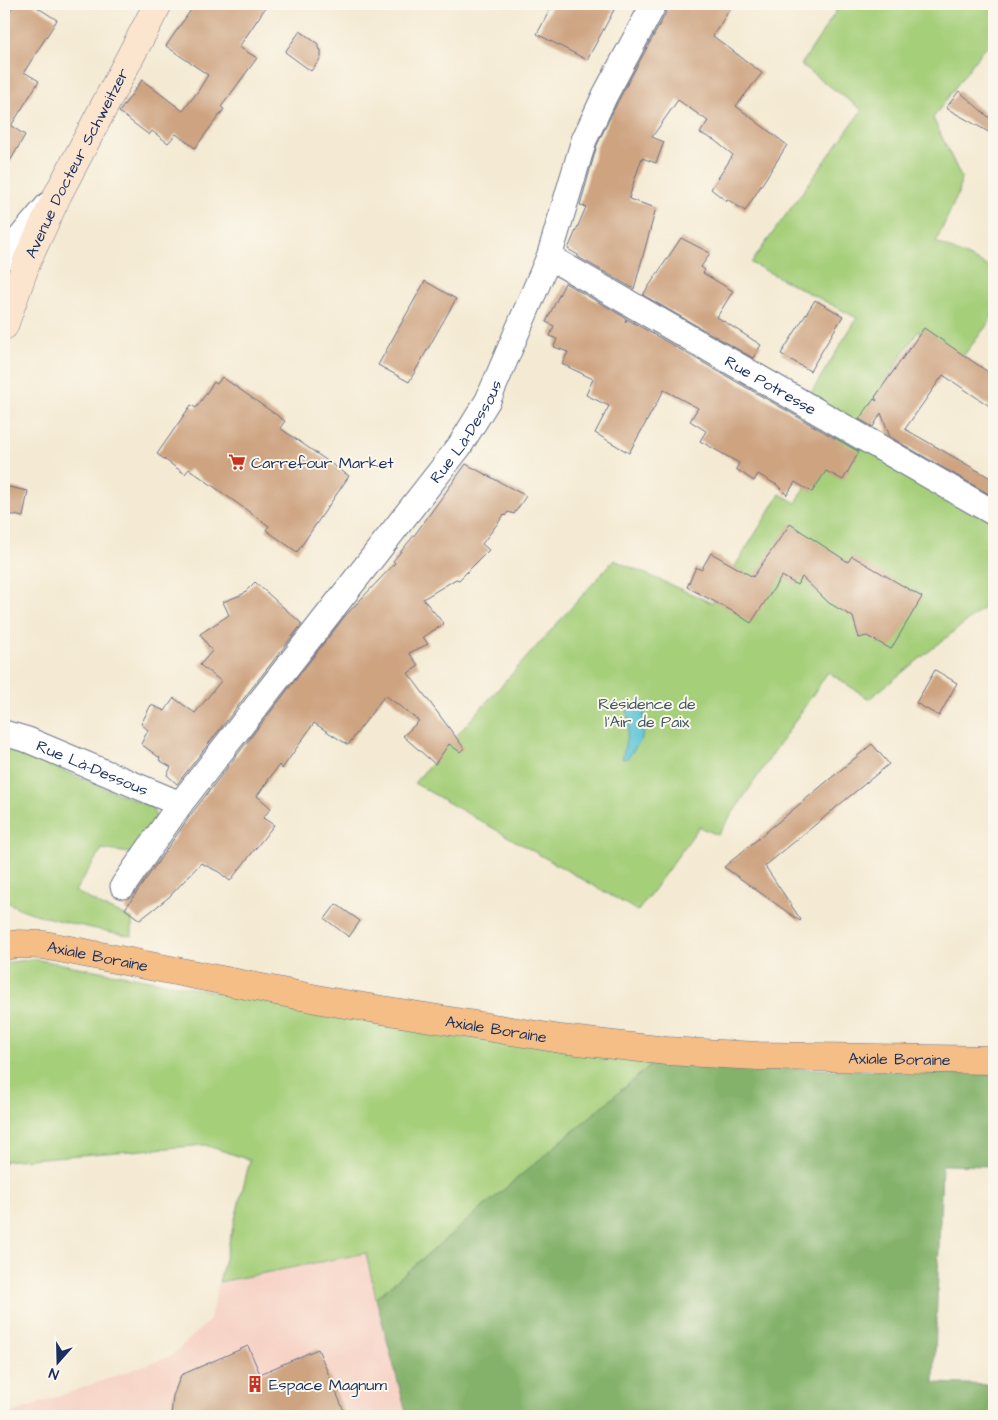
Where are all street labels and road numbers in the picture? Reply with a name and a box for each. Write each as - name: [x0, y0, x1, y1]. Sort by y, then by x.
- street label: Avenue Docteur Schweitzer: [20, 64, 135, 262]
- street label: Rue Potresse: [721, 350, 821, 421]
- street label: Rue Là-Dessous: [425, 377, 507, 488]
- street label: Rue Là-Dessous: [33, 735, 151, 801]
- street label: Axiale Boraine: [45, 936, 150, 977]
- street label: Axiale Boraine: [444, 1010, 549, 1049]
- street label: Axiale Boraine: [848, 1048, 951, 1071]

